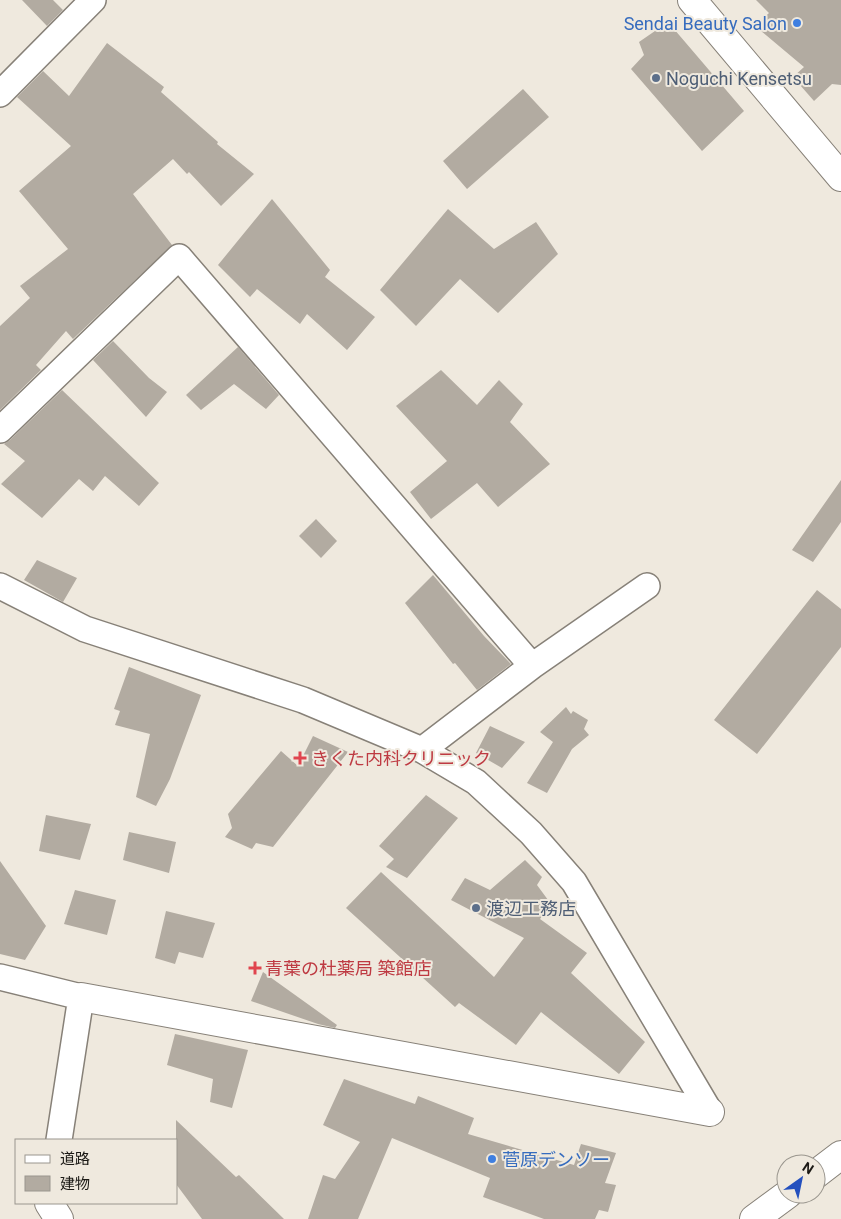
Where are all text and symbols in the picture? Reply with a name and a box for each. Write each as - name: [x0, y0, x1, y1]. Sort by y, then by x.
- place label: Sendai Beauty Salon: [624, 13, 787, 34]
- marker: Sendai Beauty Salon: [791, 17, 803, 29]
- place label: Noguchi Kensetsu: [666, 68, 812, 89]
- marker: Noguchi Kensetsu: [650, 72, 662, 84]
- place label: きくた内科クリニック: [311, 748, 491, 769]
- marker: きくた内科クリニック: [293, 751, 307, 765]
- place label: 渡辺工務店: [486, 898, 576, 919]
- marker: 渡辺工務店: [470, 902, 482, 914]
- place label: 青葉の杜薬局 築館店: [265, 958, 431, 979]
- marker: 青葉の杜薬局 築館店: [249, 962, 261, 974]
- legend: [15, 1139, 178, 1204]
- place label: 菅原デンソー: [502, 1149, 610, 1170]
- text: 道路: [60, 1150, 90, 1168]
- marker: 菅原デンソー: [486, 1153, 498, 1165]
- north arrow: [776, 1154, 826, 1204]
- text: N: [800, 1159, 817, 1178]
- text: 建物: [60, 1175, 90, 1193]

